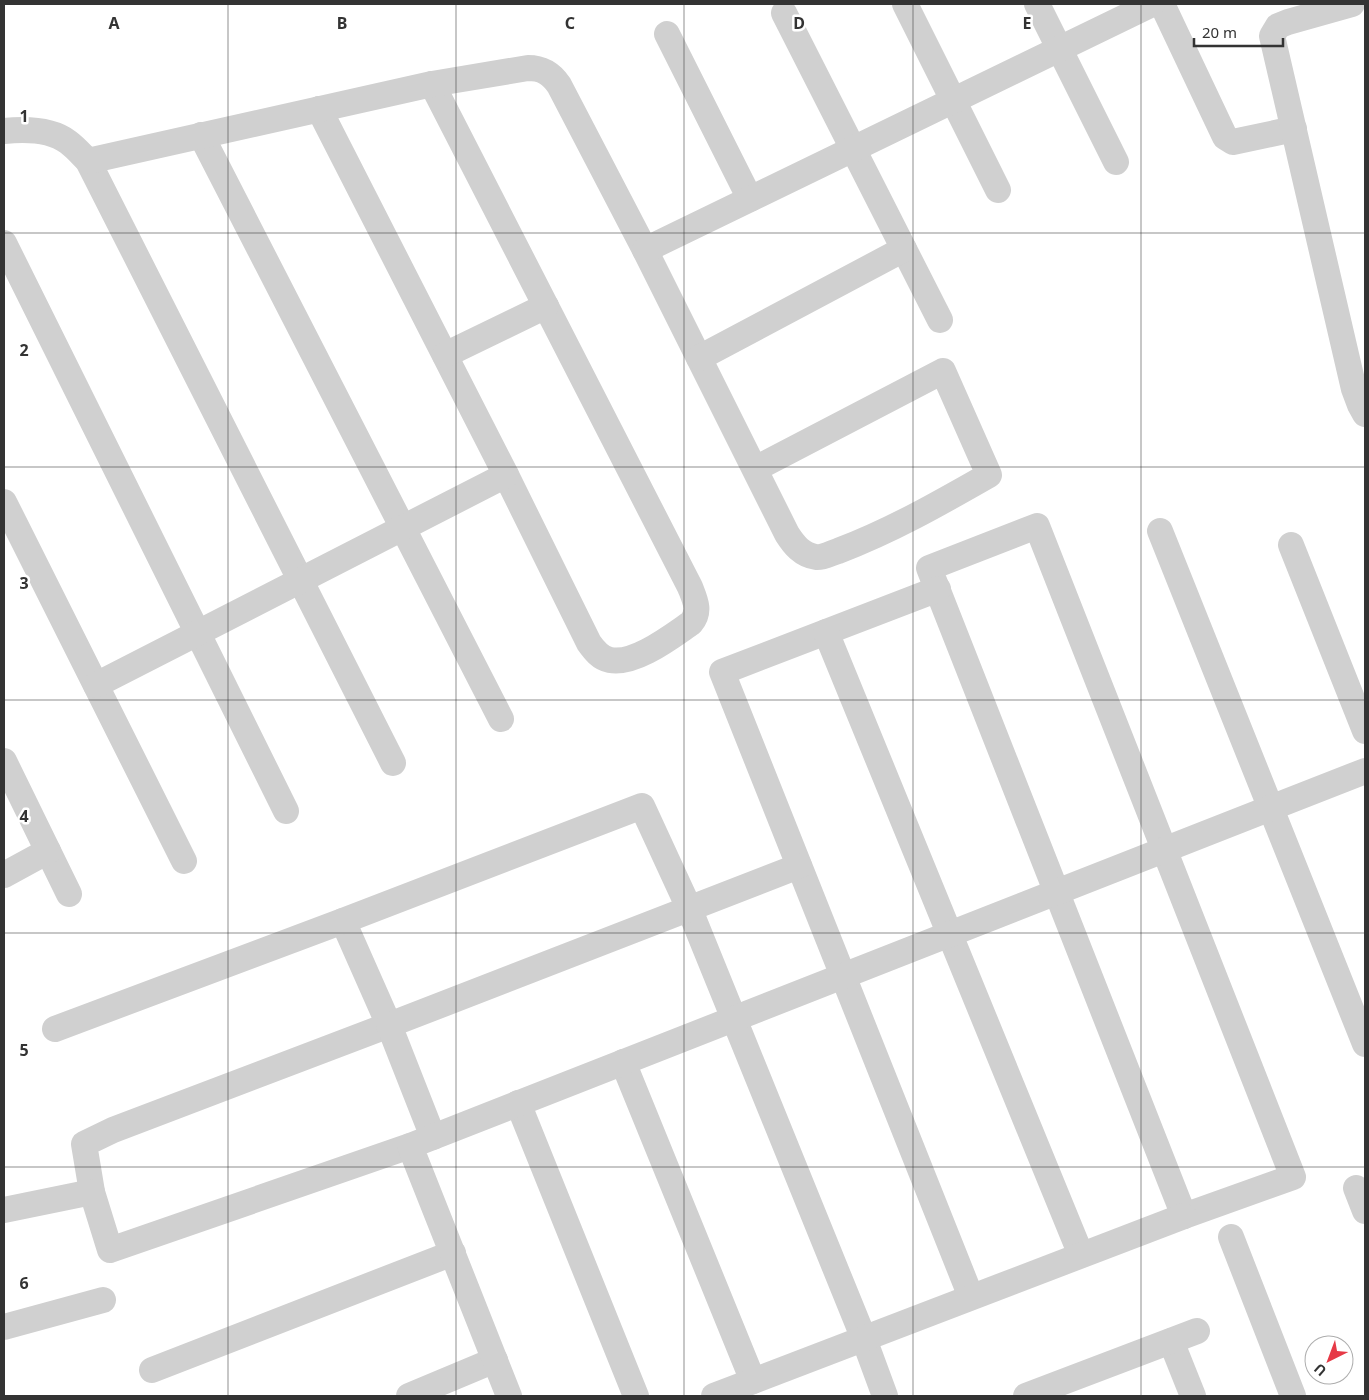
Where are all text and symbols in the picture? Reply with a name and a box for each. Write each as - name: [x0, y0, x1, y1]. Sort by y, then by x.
- text: A: [108, 12, 120, 34]
- text: B: [337, 12, 347, 34]
- text: C: [565, 12, 575, 34]
- text: D: [793, 12, 805, 34]
- text: E: [1023, 12, 1032, 34]
- scale bar: [1194, 15, 1283, 47]
- text: 20 m: [1202, 22, 1237, 42]
- text: 1: [19, 105, 29, 127]
- text: 2: [19, 339, 29, 361]
- text: 3: [19, 572, 29, 594]
- text: 4: [19, 805, 29, 827]
- text: 5: [19, 1039, 29, 1061]
- text: 6: [19, 1272, 29, 1294]
- north arrow: [1304, 1335, 1354, 1385]
- text: U: [1310, 1359, 1330, 1381]

